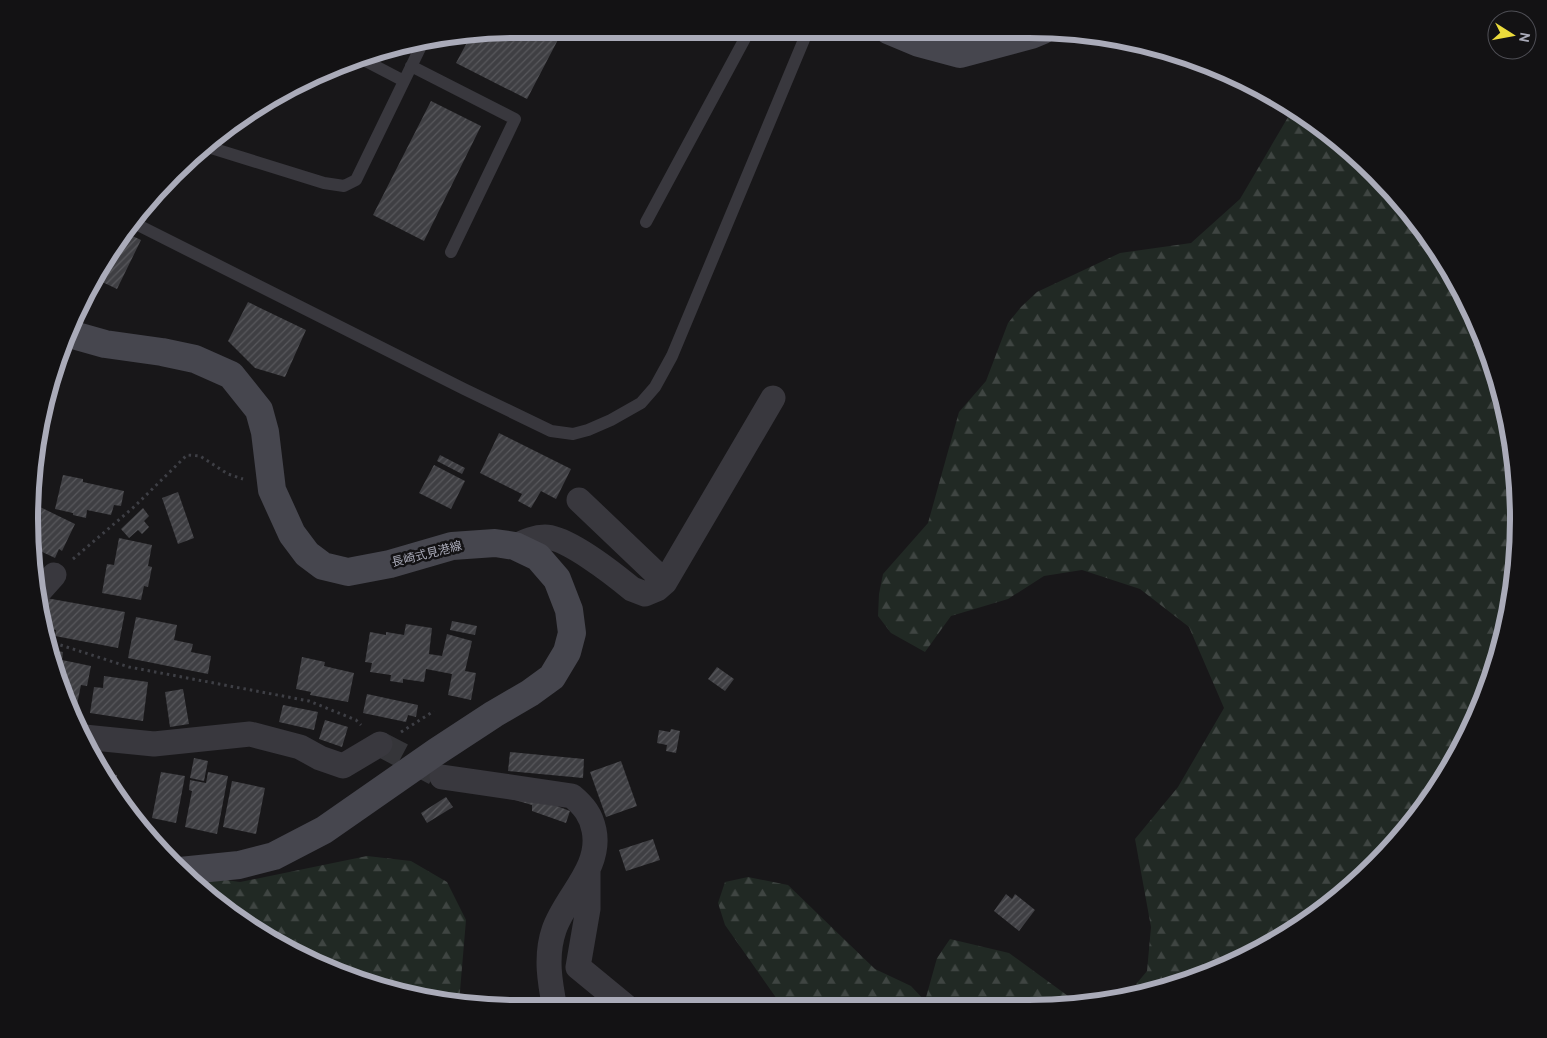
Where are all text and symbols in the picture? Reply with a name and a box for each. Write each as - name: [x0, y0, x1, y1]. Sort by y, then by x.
- north arrow: [1487, 10, 1537, 60]
- text: N: [1514, 31, 1533, 44]
- street label: 長崎式見港線: [390, 539, 464, 571]

